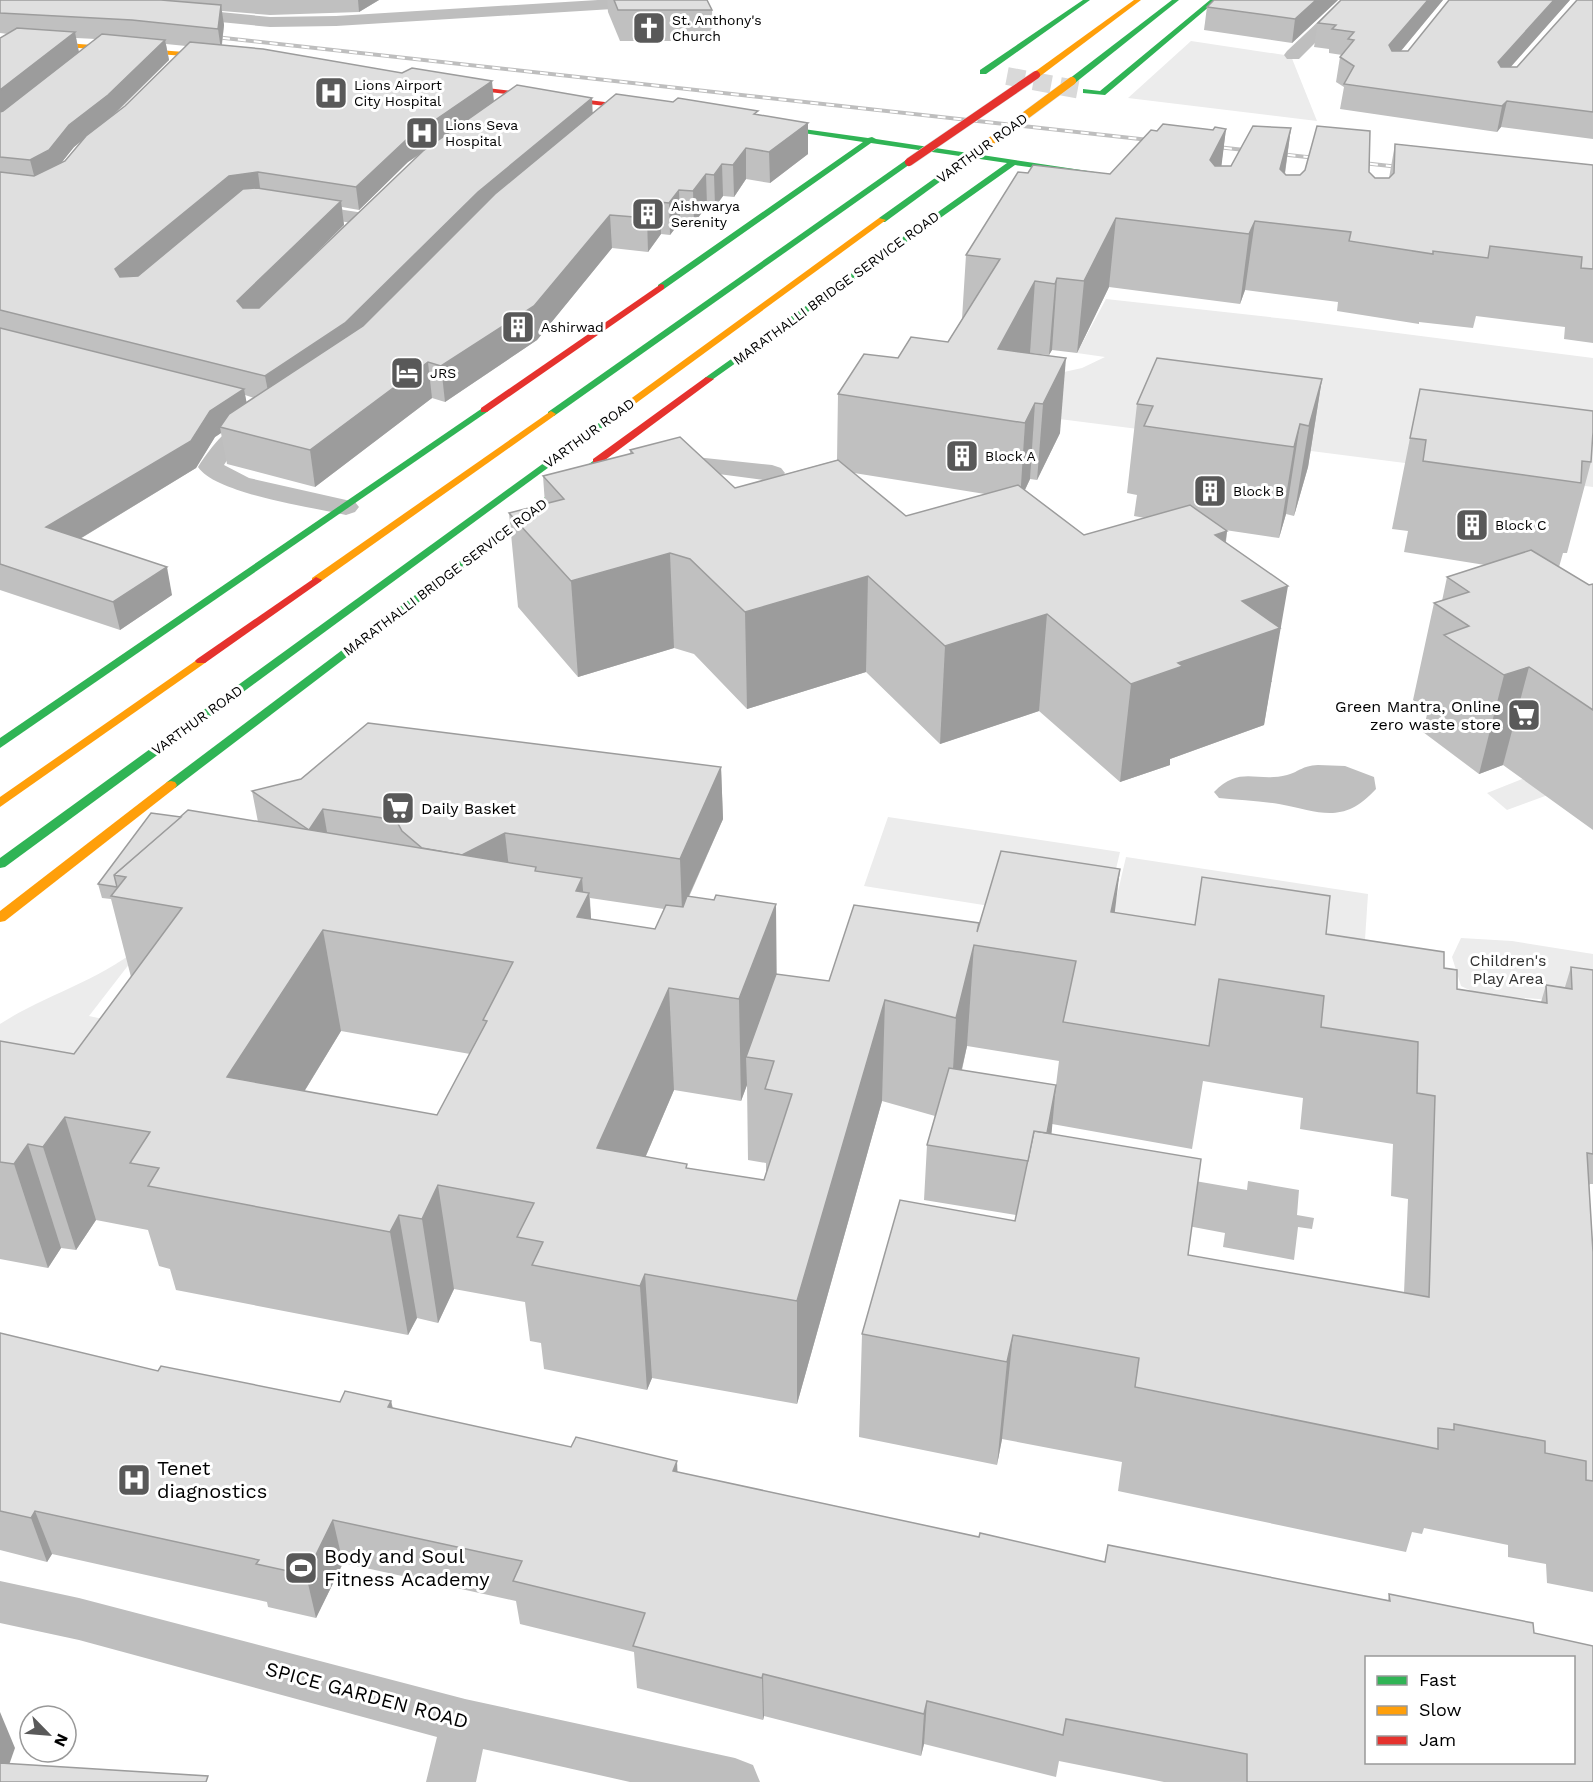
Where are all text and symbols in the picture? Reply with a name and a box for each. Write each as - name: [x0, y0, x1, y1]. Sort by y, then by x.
- church icon: St. Anthony's Church: [631, 10, 667, 46]
- place label: St. Anthony's Church: [672, 12, 762, 44]
- hospital icon: Lions Airport City Hospital: [313, 75, 349, 111]
- place label: Lions Airport City Hospital: [354, 77, 442, 109]
- street label: VARTHUR ROAD: [934, 110, 1030, 186]
- hospital icon: Lions Seva Hospital: [404, 115, 440, 151]
- place label: Lions Seva Hospital: [445, 117, 518, 149]
- building icon: Aishwarya Serenity: [630, 196, 666, 232]
- place label: Aishwarya Serenity: [671, 198, 740, 230]
- street label: MARATHALLI BRIDGE SERVICE ROAD: [730, 208, 942, 368]
- building icon: Ashirwad: [500, 309, 536, 345]
- place label: Ashirwad: [541, 319, 604, 335]
- hotel icon: JRS: [389, 355, 425, 391]
- place label: JRS: [430, 365, 456, 381]
- street label: VARTHUR ROAD: [541, 395, 637, 471]
- building icon: Block A: [944, 438, 980, 474]
- place label: Block A: [985, 448, 1036, 464]
- building icon: Block B: [1192, 473, 1228, 509]
- place label: Block B: [1233, 483, 1284, 499]
- street label: MARATHALLI BRIDGE SERVICE ROAD: [340, 495, 550, 659]
- building icon: Block C: [1454, 507, 1490, 543]
- place label: Block C: [1495, 517, 1547, 533]
- street label: VARTHUR ROAD: [149, 682, 245, 758]
- place label: Green Mantra, Online zero waste store: [1335, 697, 1501, 734]
- supermarket icon: Green Mantra, Online zero waste store: [1506, 697, 1542, 733]
- supermarket icon: Daily Basket: [380, 790, 416, 826]
- place label: Daily Basket: [421, 799, 516, 818]
- park label: Children's Play Area: [1469, 951, 1547, 988]
- place label: Tenet diagnostics: [157, 1456, 267, 1503]
- hospital icon: Tenet diagnostics: [116, 1462, 152, 1498]
- place label: Body and Soul Fitness Academy: [324, 1544, 490, 1591]
- sports icon: Body and Soul Fitness Academy: [283, 1550, 319, 1586]
- street label: SPICE GARDEN ROAD: [263, 1656, 471, 1734]
- legend: [1365, 1656, 1575, 1764]
- text: Fast: [1419, 1669, 1457, 1690]
- text: Slow: [1419, 1699, 1462, 1720]
- north arrow: [18, 1704, 78, 1764]
- text: Jam: [1419, 1729, 1456, 1750]
- text: N: [50, 1731, 72, 1750]

